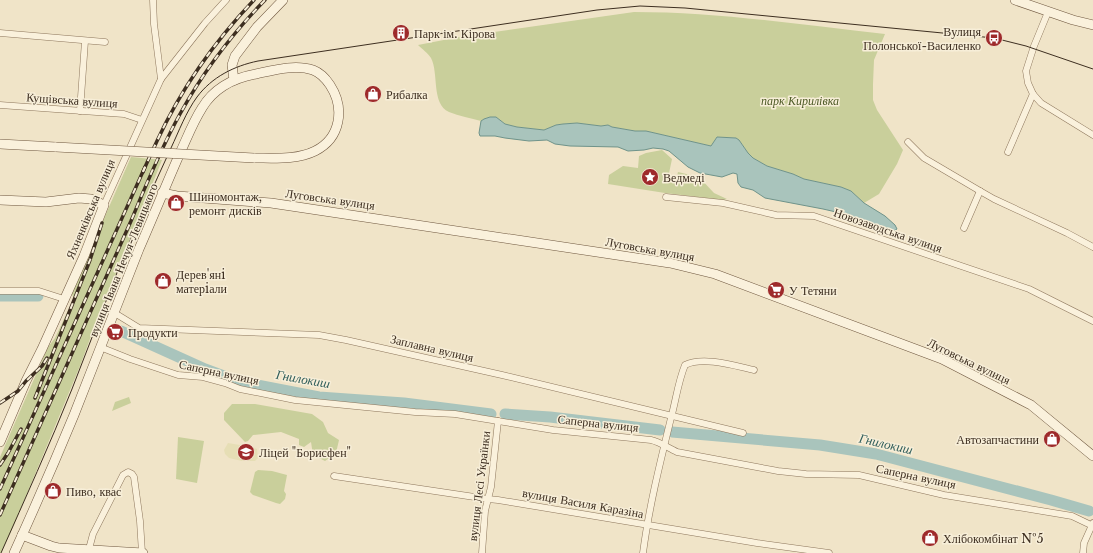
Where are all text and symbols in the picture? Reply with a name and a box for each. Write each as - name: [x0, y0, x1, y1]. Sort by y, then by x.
- building icon: Парк ім. Кірова: [391, 23, 411, 43]
- place label: Вулиця Полонської-Василенко: [863, 24, 981, 53]
- place label: Парк ім. Кірова: [414, 26, 496, 41]
- bus stop icon: Вулиця Полонської-Василенко: [984, 28, 1004, 48]
- shop icon: Рибалка: [363, 84, 383, 104]
- place label: Рибалка: [386, 87, 428, 102]
- street label: Кущівська вулиця: [26, 89, 119, 111]
- park label: парк Кирилівка: [761, 93, 839, 108]
- street label: Яхненківська вулиця: [62, 156, 118, 261]
- place icon: Ведмеді: [640, 167, 660, 187]
- place label: Ведмеді: [663, 170, 705, 185]
- street label: вулиця Івана Нечуя-Левицького: [85, 181, 161, 339]
- street label: Луговська вулиця: [284, 185, 376, 213]
- place label: Шиномонтаж, ремонт дисків: [189, 189, 262, 218]
- shop icon: Шиномонтаж, ремонт дисків: [166, 193, 186, 213]
- street label: Новозаводська вулиця: [832, 204, 945, 256]
- street label: Луговська вулиця: [604, 234, 696, 264]
- place label: Дерев'янi матерiали: [176, 267, 228, 296]
- shop icon: Дерев'янi матерiали: [153, 271, 173, 291]
- supermarket icon: У Тетяни: [766, 280, 786, 300]
- place label: У Тетяни: [789, 283, 837, 298]
- supermarket icon: Продукти: [105, 322, 125, 342]
- place label: Продукти: [128, 325, 178, 340]
- street label: Заплавна вулиця: [389, 331, 475, 365]
- street label: Луговська вулиця: [925, 334, 1013, 388]
- street label: Саперна вулиця: [178, 356, 261, 388]
- water label: Гнилокиш: [274, 366, 332, 392]
- street label: Саперна вулиця: [557, 411, 640, 435]
- street label: вулиця Лесі Українки: [465, 429, 493, 542]
- water label: Гнилокиш: [856, 429, 915, 458]
- shop icon: Автозапчастини: [1042, 429, 1062, 449]
- place label: Автозапчастини: [956, 432, 1040, 447]
- school or university icon: Ліцей "Борисфен": [236, 442, 256, 462]
- place label: Ліцей "Борисфен": [259, 445, 351, 460]
- street label: Саперна вулиця: [875, 460, 958, 492]
- shop icon: Пиво, квас: [43, 481, 63, 501]
- place label: Пиво, квас: [66, 484, 121, 499]
- street label: вулиця Василя Каразіна: [521, 485, 645, 521]
- shop icon: Хлібокомбінат №5: [920, 528, 940, 548]
- place label: Хлібокомбінат №5: [943, 531, 1044, 546]

